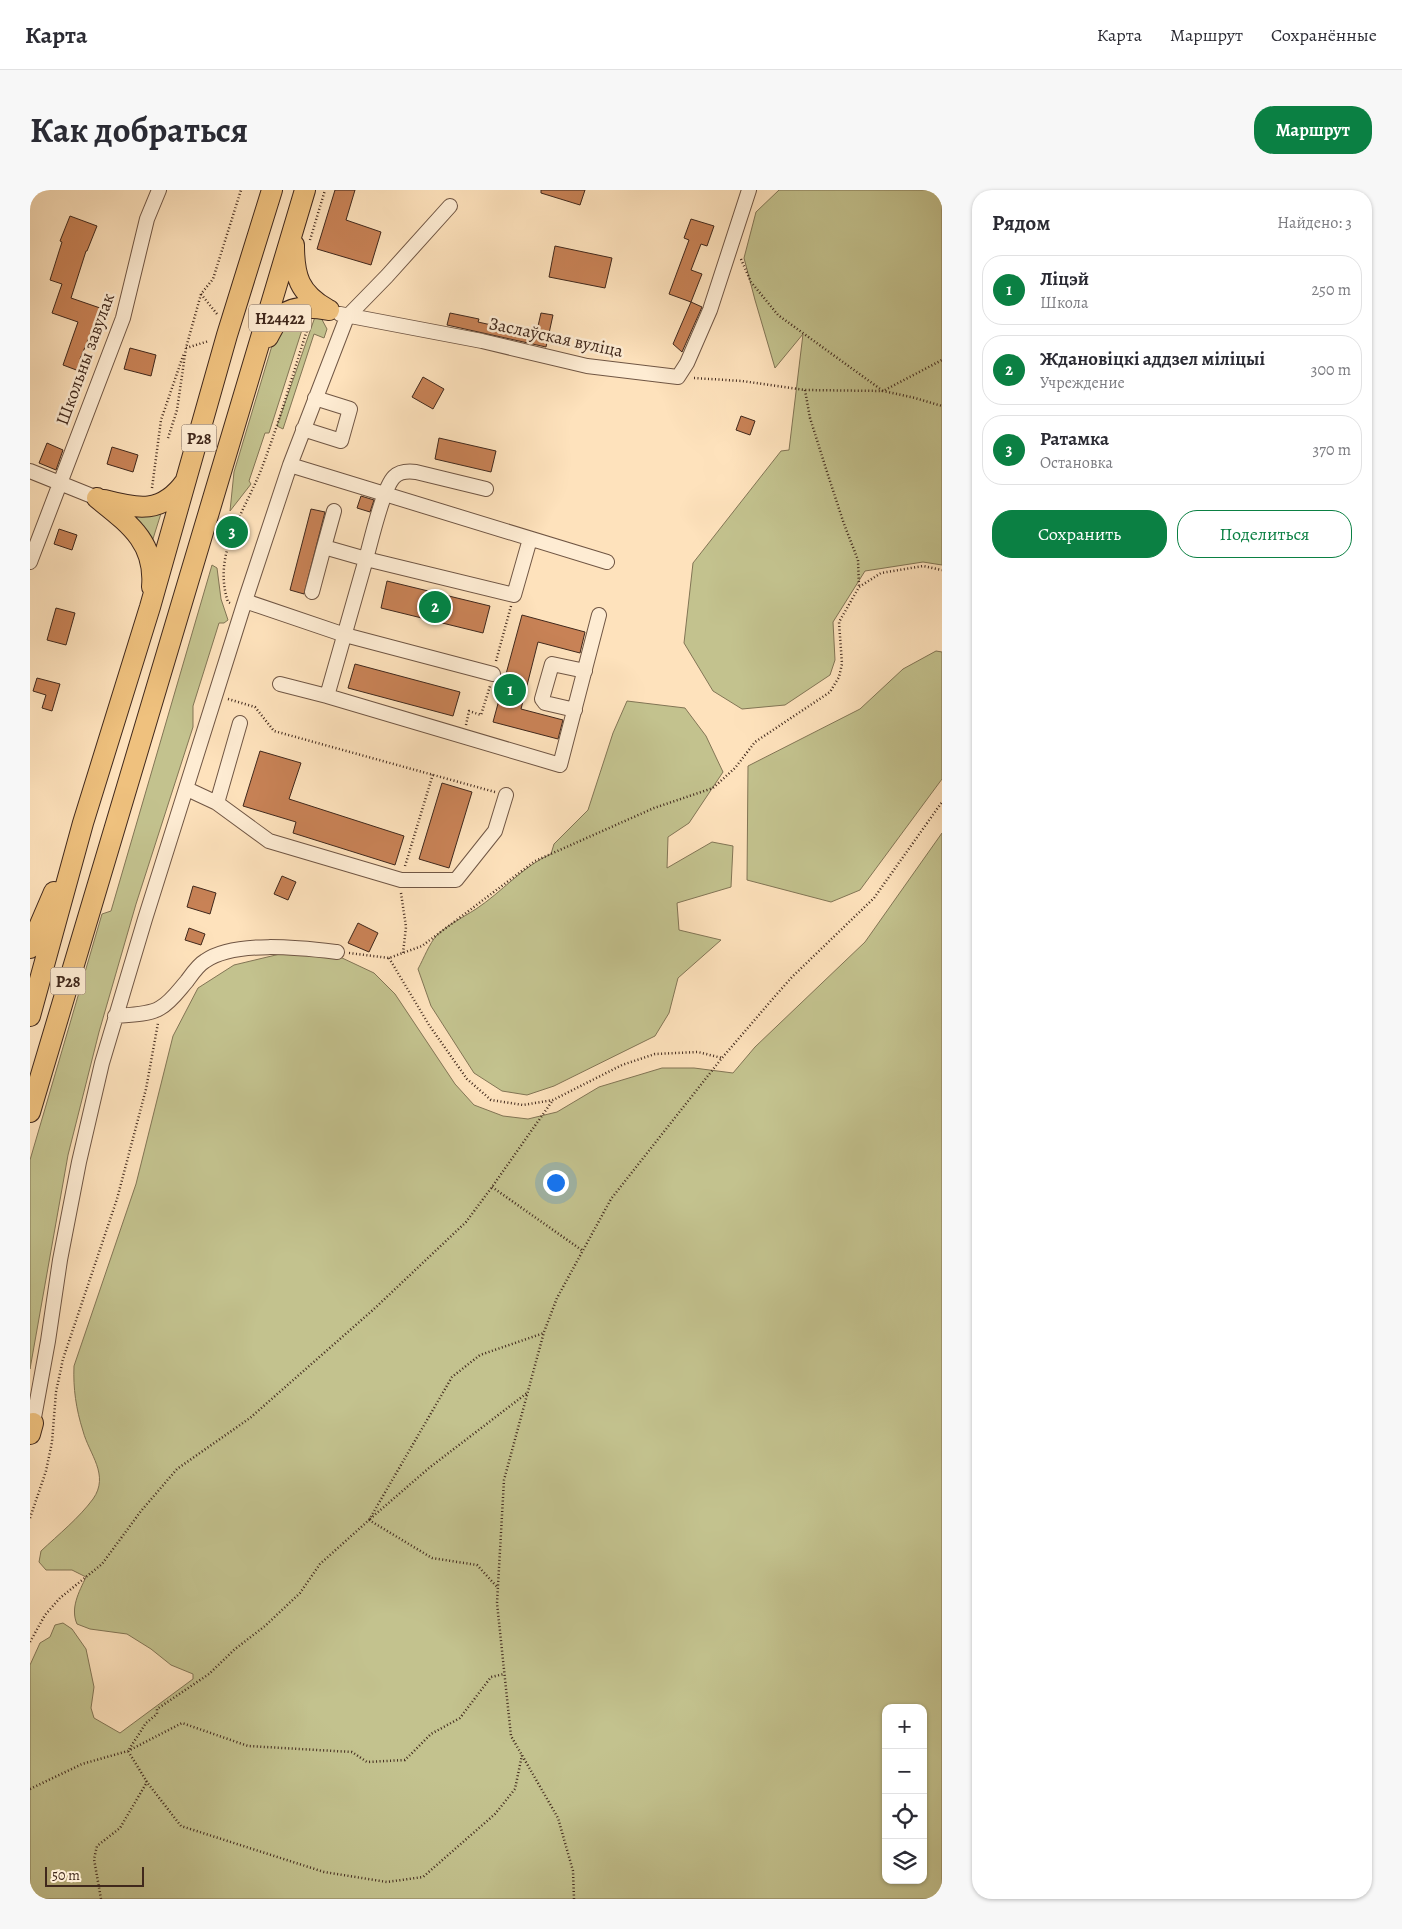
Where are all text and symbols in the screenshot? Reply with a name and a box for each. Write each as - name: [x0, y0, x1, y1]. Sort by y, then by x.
- text: Карта: [25, 19, 87, 51]
- text: Карта: [1097, 23, 1142, 47]
- text: Маршрут: [1170, 23, 1243, 47]
- text: Сохранённые: [1271, 23, 1377, 47]
- text: Как добраться: [30, 106, 248, 154]
- button: Маршрут: [1254, 106, 1372, 154]
- text: Рядом: [992, 209, 1050, 237]
- text: Найдено: 3: [1277, 212, 1352, 234]
- text: Ліцэй: [1040, 266, 1089, 292]
- text: 1: [1006, 279, 1012, 301]
- text: 250 m: [1312, 279, 1351, 301]
- street label: Школьны завулак: [50, 289, 120, 429]
- text: Школа: [1040, 292, 1088, 314]
- road number: Н24422: [249, 305, 311, 332]
- street label: Заслаўская вуліца: [487, 311, 626, 363]
- text: Ждановіцкі аддзел міліцыі: [1040, 346, 1265, 372]
- text: 2: [1005, 359, 1013, 381]
- text: 300 m: [1311, 359, 1351, 381]
- text: Учреждение: [1040, 372, 1125, 394]
- road number: Р28: [182, 424, 216, 452]
- text: Ратамка: [1040, 426, 1109, 452]
- text: 3: [1006, 439, 1012, 461]
- text: 370 m: [1313, 439, 1351, 461]
- text: Остановка: [1040, 452, 1113, 474]
- button: Сохранить: [992, 510, 1167, 558]
- button: Поделиться: [1177, 510, 1352, 558]
- pin: 3: [216, 513, 248, 551]
- pin: 2: [419, 588, 451, 626]
- pin: 1: [494, 671, 526, 709]
- road number: Р28: [50, 968, 86, 994]
- your location: [543, 1170, 569, 1196]
- map controls: [882, 1704, 927, 1884]
- button: +: [882, 1704, 927, 1749]
- button: −: [882, 1749, 927, 1794]
- button: locate: [882, 1794, 927, 1839]
- button: layers: [882, 1839, 927, 1884]
- scale bar: [45, 1864, 144, 1887]
- text: 50 m: [52, 1866, 80, 1885]

